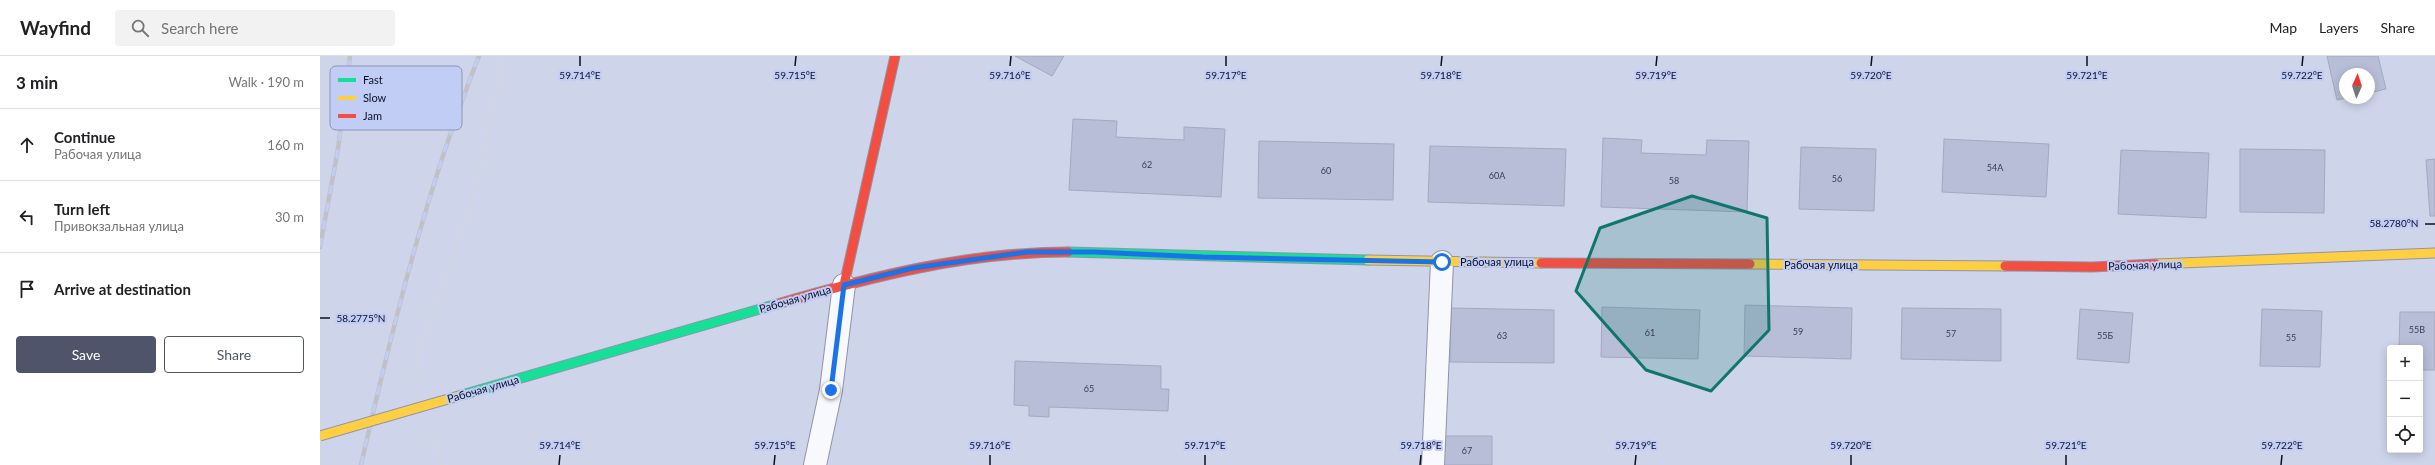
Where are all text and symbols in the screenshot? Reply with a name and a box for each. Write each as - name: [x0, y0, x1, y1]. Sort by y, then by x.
- search box: [115, 10, 395, 46]
- text: Wayfind: [20, 16, 91, 39]
- icon: search: [129, 17, 151, 39]
- text: Search here: [161, 19, 238, 37]
- text: Map: [2269, 19, 2297, 36]
- text: Layers: [2319, 19, 2359, 36]
- text: Share: [2381, 19, 2415, 36]
- legend: [330, 66, 462, 130]
- north arrow: [2339, 68, 2375, 104]
- text: 59.714°E: [559, 69, 601, 81]
- text: 59.715°E: [774, 69, 816, 81]
- text: 59.716°E: [989, 69, 1031, 81]
- text: 59.717°E: [1205, 69, 1247, 81]
- text: 59.718°E: [1420, 69, 1462, 81]
- text: 59.719°E: [1635, 69, 1677, 81]
- text: 59.720°E: [1850, 69, 1892, 81]
- text: 59.721°E: [2066, 69, 2108, 81]
- text: 59.722°E: [2281, 69, 2323, 81]
- text: 3 min: [16, 72, 58, 93]
- text: Fast: [363, 73, 383, 86]
- text: Walk · 190 m: [228, 74, 304, 90]
- text: Slow: [363, 91, 387, 104]
- text: Jam: [363, 109, 382, 122]
- text: Continue: [54, 128, 115, 146]
- icon: ahead: [16, 134, 38, 156]
- text: 160 m: [267, 137, 304, 153]
- text: Рабочая улица: [54, 146, 141, 162]
- house number: 62: [1142, 159, 1152, 170]
- house number: 54А: [1987, 162, 2004, 173]
- house number: 60: [1321, 165, 1331, 176]
- house number: 60А: [1489, 170, 1506, 181]
- house number: 56: [1832, 173, 1842, 184]
- house number: 58: [1669, 175, 1679, 186]
- text: Turn left: [54, 200, 110, 218]
- icon: left: [16, 206, 38, 228]
- text: 30 m: [275, 209, 304, 225]
- text: 58.2780°N: [2370, 217, 2418, 229]
- text: Привокзальная улица: [54, 218, 184, 234]
- route start: [1433, 253, 1451, 271]
- street label: Рабочая улица: [1460, 255, 1534, 268]
- street label: Рабочая улица: [2108, 257, 2182, 272]
- street label: Рабочая улица: [1784, 258, 1858, 271]
- icon: arrive: [16, 278, 38, 300]
- text: Arrive at destination: [54, 280, 191, 298]
- street label: Рабочая улица: [758, 282, 832, 315]
- text: 58.2775°N: [337, 312, 385, 324]
- house number: 55В: [2409, 324, 2425, 335]
- house number: 59: [1793, 326, 1803, 337]
- house number: 61: [1645, 327, 1655, 338]
- house number: 57: [1946, 328, 1956, 339]
- house number: 63: [1497, 330, 1507, 341]
- house number: 55Б: [2097, 330, 2113, 341]
- house number: 55: [2286, 332, 2296, 343]
- button: Save: [16, 336, 156, 373]
- button: Share: [164, 336, 304, 373]
- map controls: [2387, 345, 2423, 453]
- button: +: [2387, 345, 2423, 381]
- street label: Рабочая улица: [446, 372, 520, 405]
- route end: [822, 381, 840, 399]
- button: −: [2387, 381, 2423, 417]
- house number: 65: [1084, 383, 1094, 394]
- button: locate: [2387, 417, 2423, 453]
- text: 59.714°E: [539, 439, 581, 451]
- text: 59.715°E: [754, 439, 796, 451]
- text: 59.716°E: [969, 439, 1011, 451]
- text: 59.717°E: [1184, 439, 1226, 451]
- text: 59.718°E: [1400, 439, 1442, 451]
- text: 59.719°E: [1615, 439, 1657, 451]
- text: 59.720°E: [1830, 439, 1872, 451]
- text: 59.721°E: [2045, 439, 2087, 451]
- text: 59.722°E: [2261, 439, 2303, 451]
- house number: 67: [1462, 445, 1472, 456]

